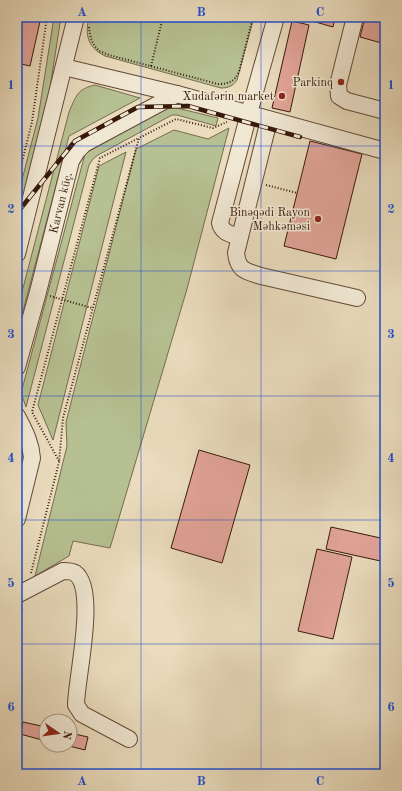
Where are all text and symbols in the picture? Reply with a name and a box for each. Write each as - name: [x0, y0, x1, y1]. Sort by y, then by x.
- text: A: [77, 6, 87, 19]
- text: B: [196, 6, 206, 19]
- text: C: [316, 6, 324, 19]
- place label: Parkinq: [293, 77, 333, 89]
- marker: Parkinq: [336, 77, 346, 87]
- text: 1: [7, 79, 15, 92]
- text: 1: [387, 79, 395, 92]
- place label: Xudafərin market: [183, 91, 274, 103]
- marker: Xudafərin market: [277, 91, 287, 101]
- street label: Karvan küç.: [48, 171, 75, 235]
- text: 2: [7, 203, 15, 216]
- text: 2: [387, 203, 395, 216]
- place label: Binəqədi Rayon Məhkəməsi: [230, 207, 311, 233]
- marker: Binəqədi Rayon Məhkəməsi: [313, 214, 323, 224]
- text: 3: [7, 328, 15, 341]
- text: 3: [387, 328, 395, 341]
- text: 4: [7, 452, 15, 465]
- text: 4: [387, 452, 395, 465]
- text: 5: [7, 577, 15, 590]
- text: 5: [387, 577, 395, 590]
- text: 6: [7, 701, 15, 714]
- text: 6: [387, 701, 395, 714]
- north arrow: [38, 713, 78, 753]
- text: N: [60, 730, 73, 741]
- text: A: [77, 775, 87, 788]
- text: B: [196, 775, 206, 788]
- text: C: [316, 775, 324, 788]

